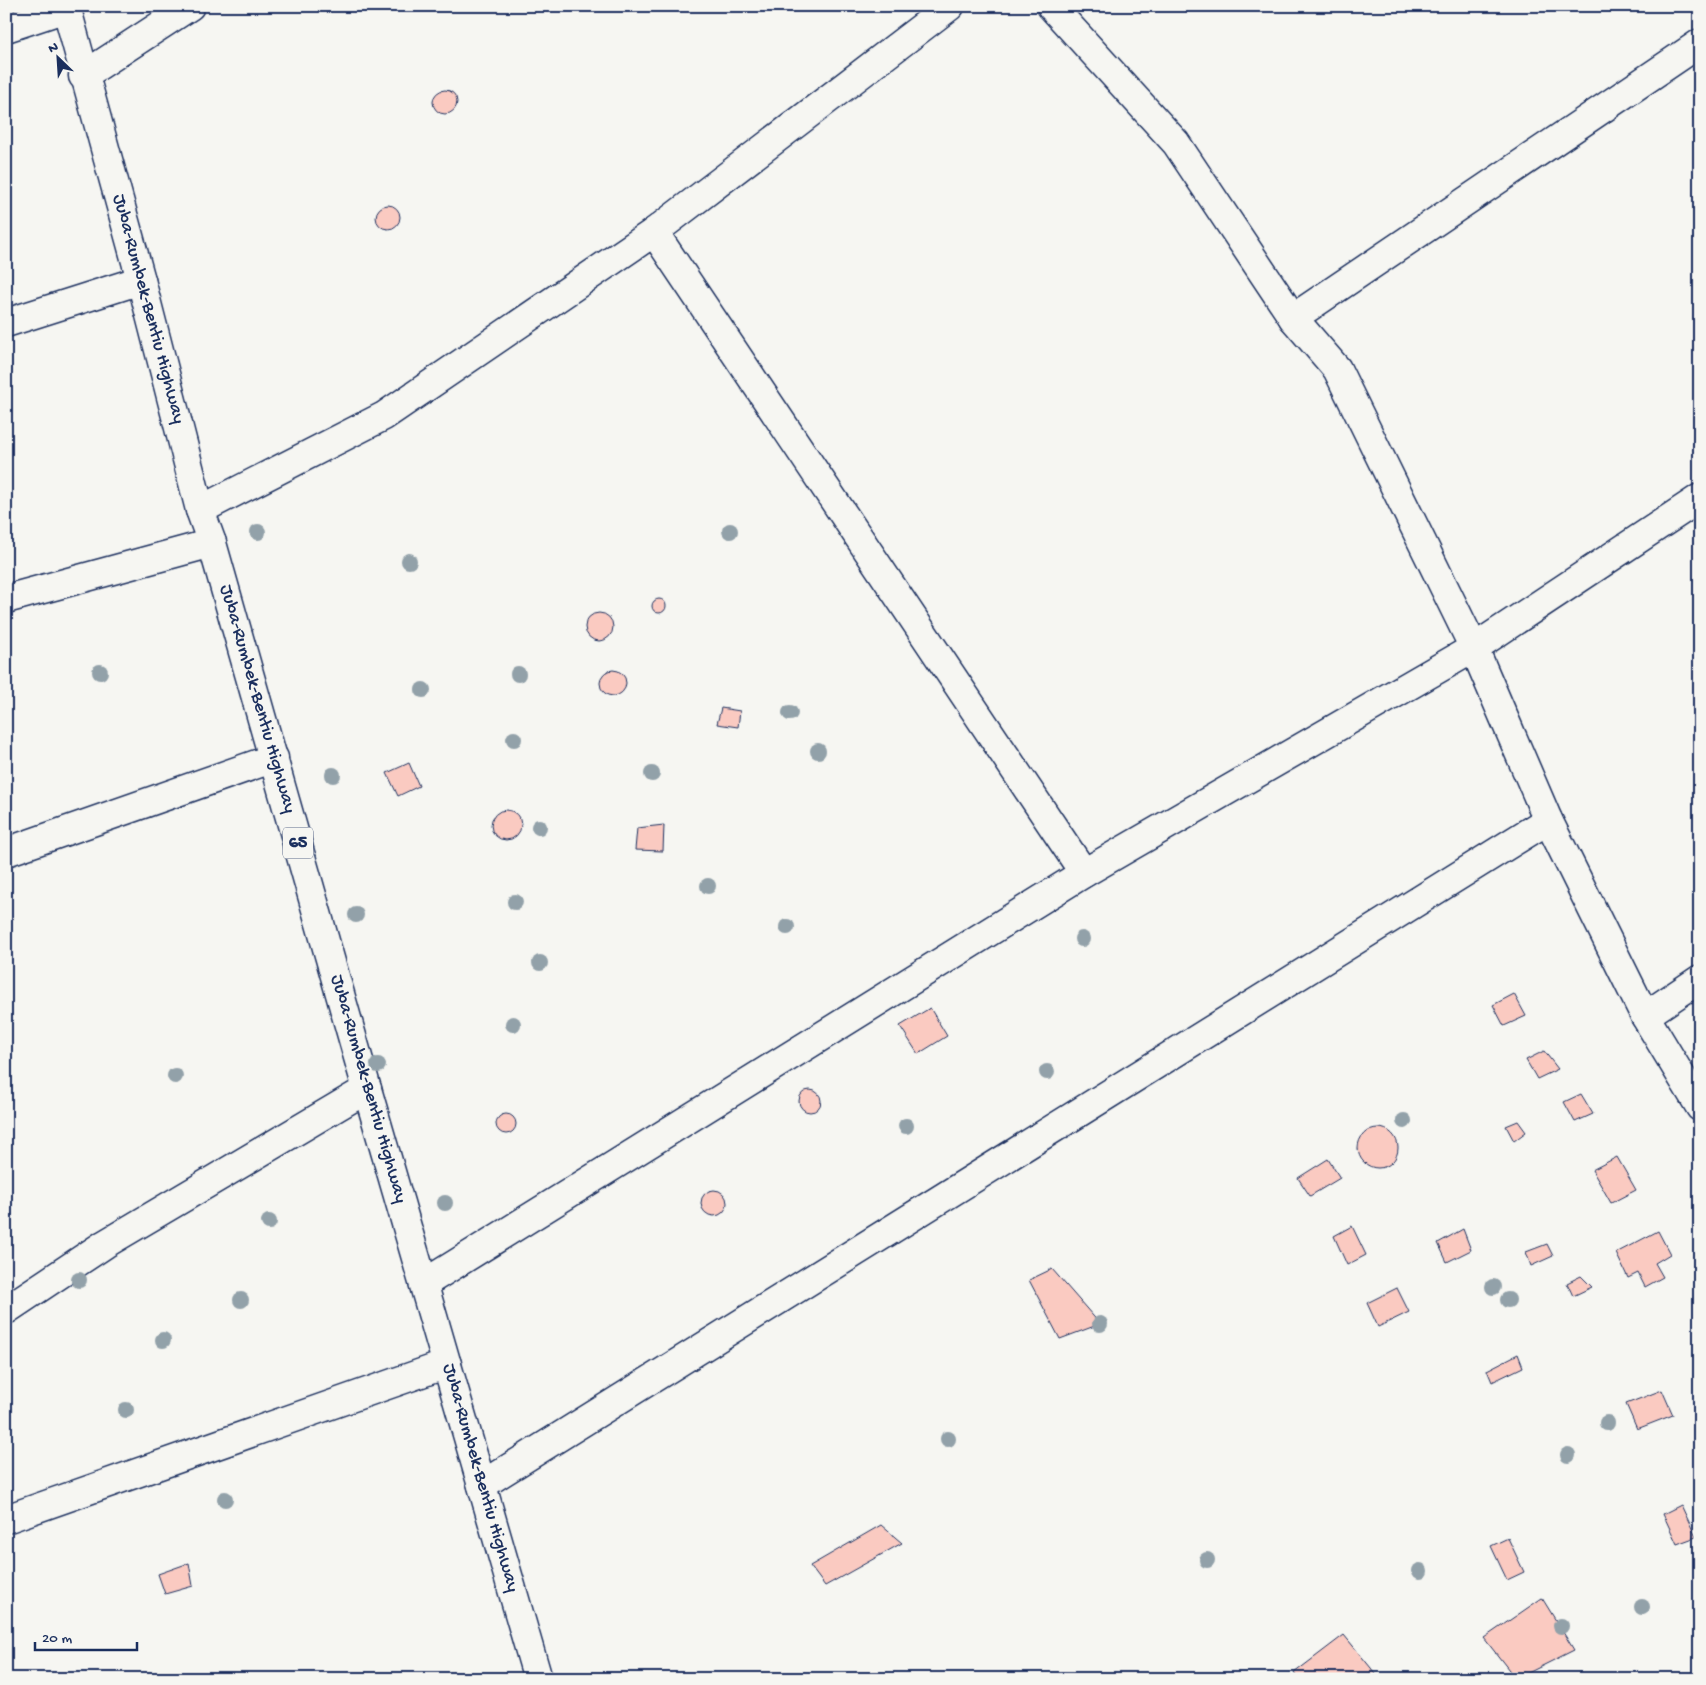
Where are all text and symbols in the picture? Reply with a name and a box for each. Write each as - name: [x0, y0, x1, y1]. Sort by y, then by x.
- north arrow: [32, 32, 82, 82]
- text: N: [46, 39, 61, 58]
- street label: Juba-Rumbek-Bentiu Highway: [106, 192, 190, 427]
- street label: Juba-Rumbek-Bentiu Highway: [213, 582, 301, 817]
- road number: 65: [283, 828, 313, 858]
- street label: Juba-Rumbek-Bentiu Highway: [324, 972, 412, 1207]
- street label: Juba-Rumbek-Bentiu Highway: [436, 1361, 524, 1596]
- scale bar: [35, 1620, 138, 1652]
- text: 20 m: [42, 1630, 72, 1648]

